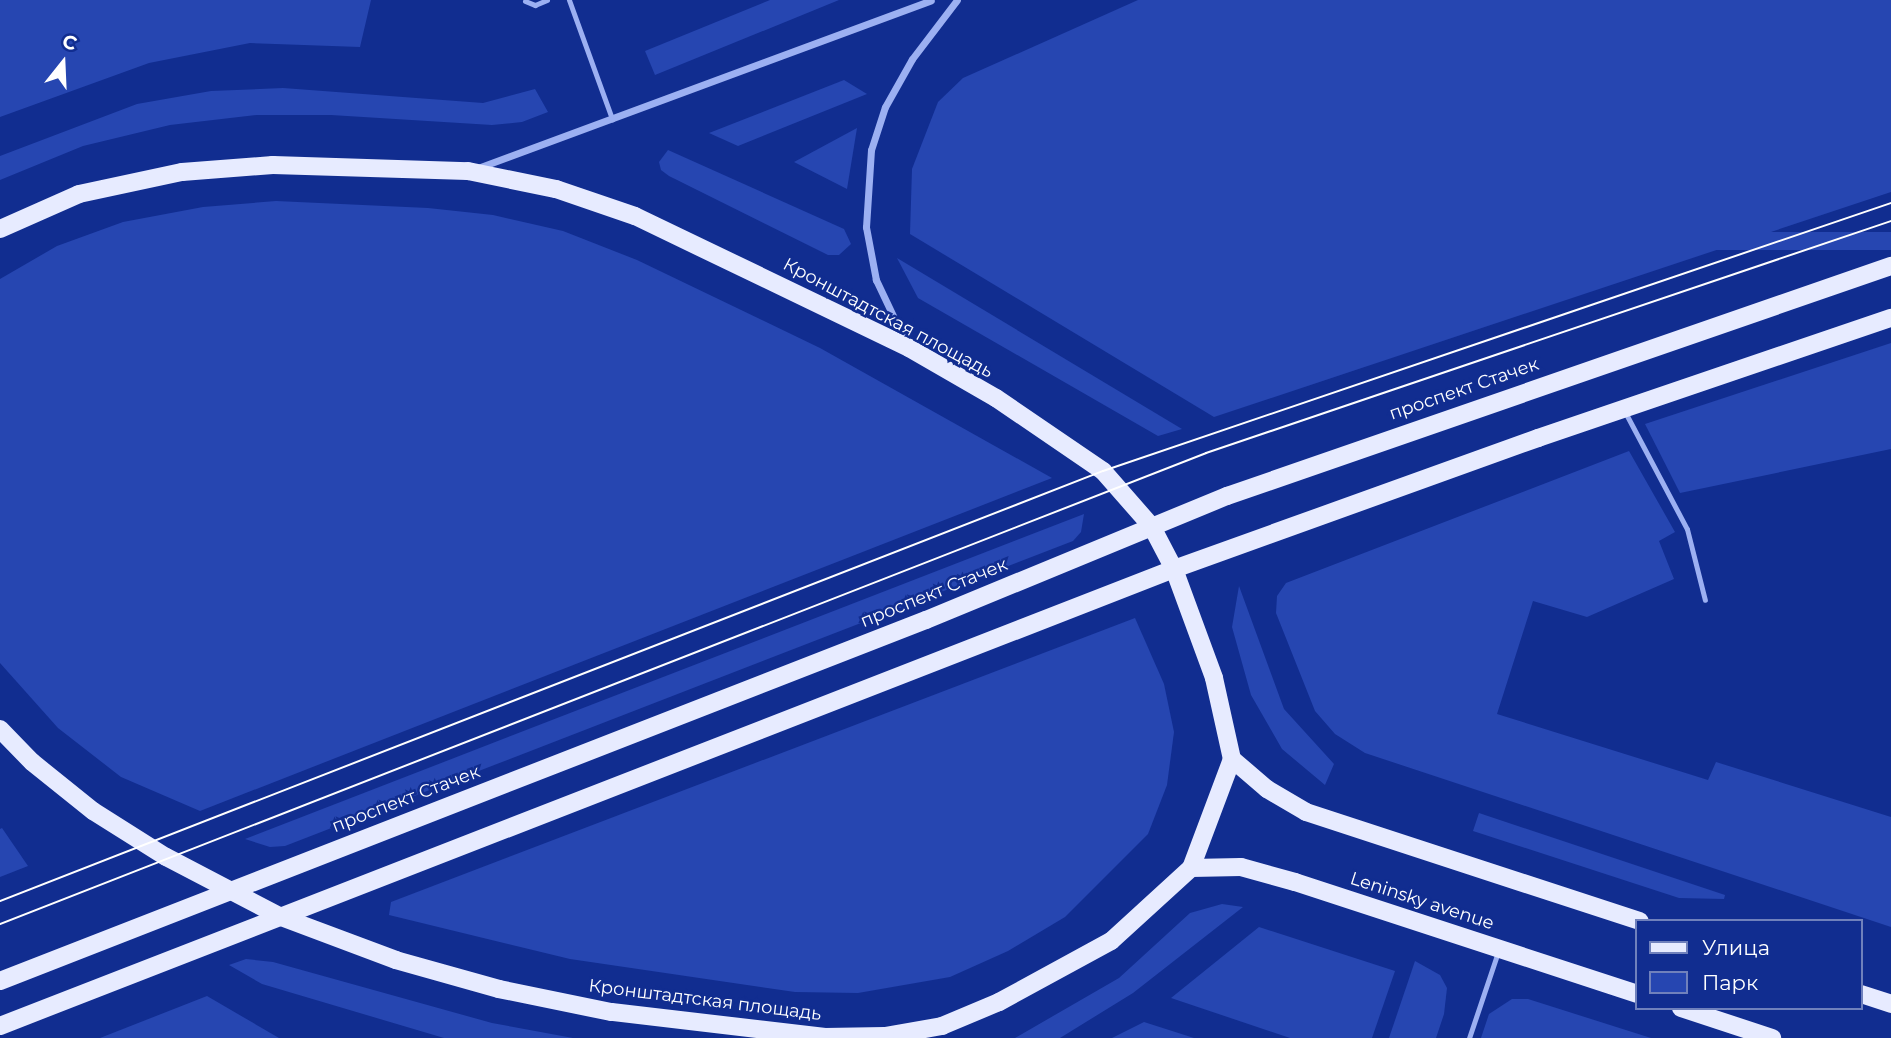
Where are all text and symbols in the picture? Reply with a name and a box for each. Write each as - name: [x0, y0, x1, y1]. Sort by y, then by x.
- north arrow: [28, 28, 98, 98]
- text: С: [60, 29, 80, 56]
- street label: Кронштадтская площадь: [779, 253, 997, 383]
- street label: проспект Стачек: [1386, 353, 1542, 425]
- street label: проспект Стачек: [857, 554, 1011, 632]
- street label: проспект Стачек: [329, 761, 483, 837]
- street label: Leninsky avenue: [1347, 868, 1497, 934]
- legend: [1636, 919, 1863, 1010]
- text: Улица: [1702, 935, 1770, 960]
- text: Парк: [1702, 970, 1758, 995]
- street label: Кронштадтская площадь: [587, 975, 823, 1025]

